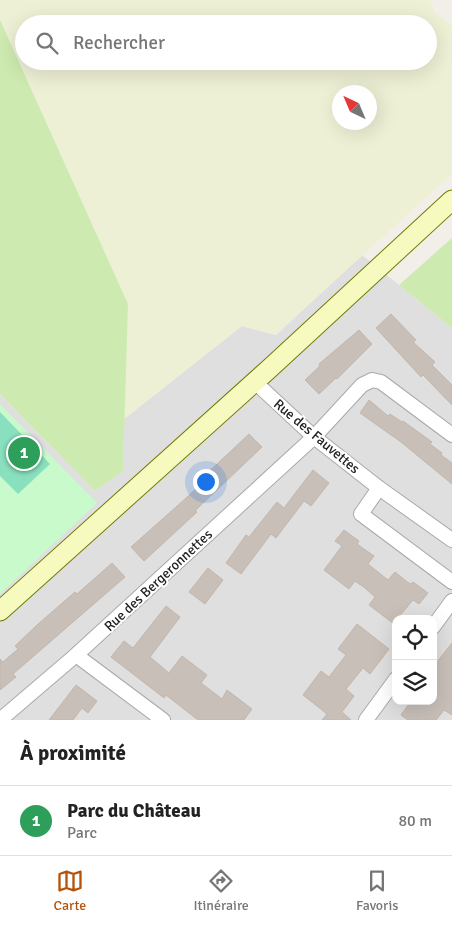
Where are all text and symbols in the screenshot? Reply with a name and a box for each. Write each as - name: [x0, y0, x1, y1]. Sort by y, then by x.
- search box: [15, 15, 437, 70]
- icon: search: [33, 29, 61, 57]
- text: Rechercher: [73, 31, 165, 55]
- north arrow: [332, 85, 377, 130]
- street label: Rue des Fauvettes: [270, 395, 363, 477]
- pin: 1: [8, 434, 40, 472]
- your location: [193, 469, 219, 495]
- street label: Rue des Bergeronnettes: [101, 526, 216, 635]
- map controls: [392, 615, 437, 705]
- button: locate: [392, 615, 437, 660]
- button: layers: [392, 660, 437, 705]
- text: À proximité: [20, 740, 126, 766]
- text: Parc du Château: [67, 799, 201, 823]
- text: 1: [32, 811, 40, 831]
- text: 80 m: [398, 811, 432, 831]
- text: Parc: [67, 823, 97, 843]
- tab: Carte: [54, 867, 86, 914]
- tab: Itinéraire: [193, 867, 249, 914]
- tab: Favoris: [356, 867, 398, 914]

